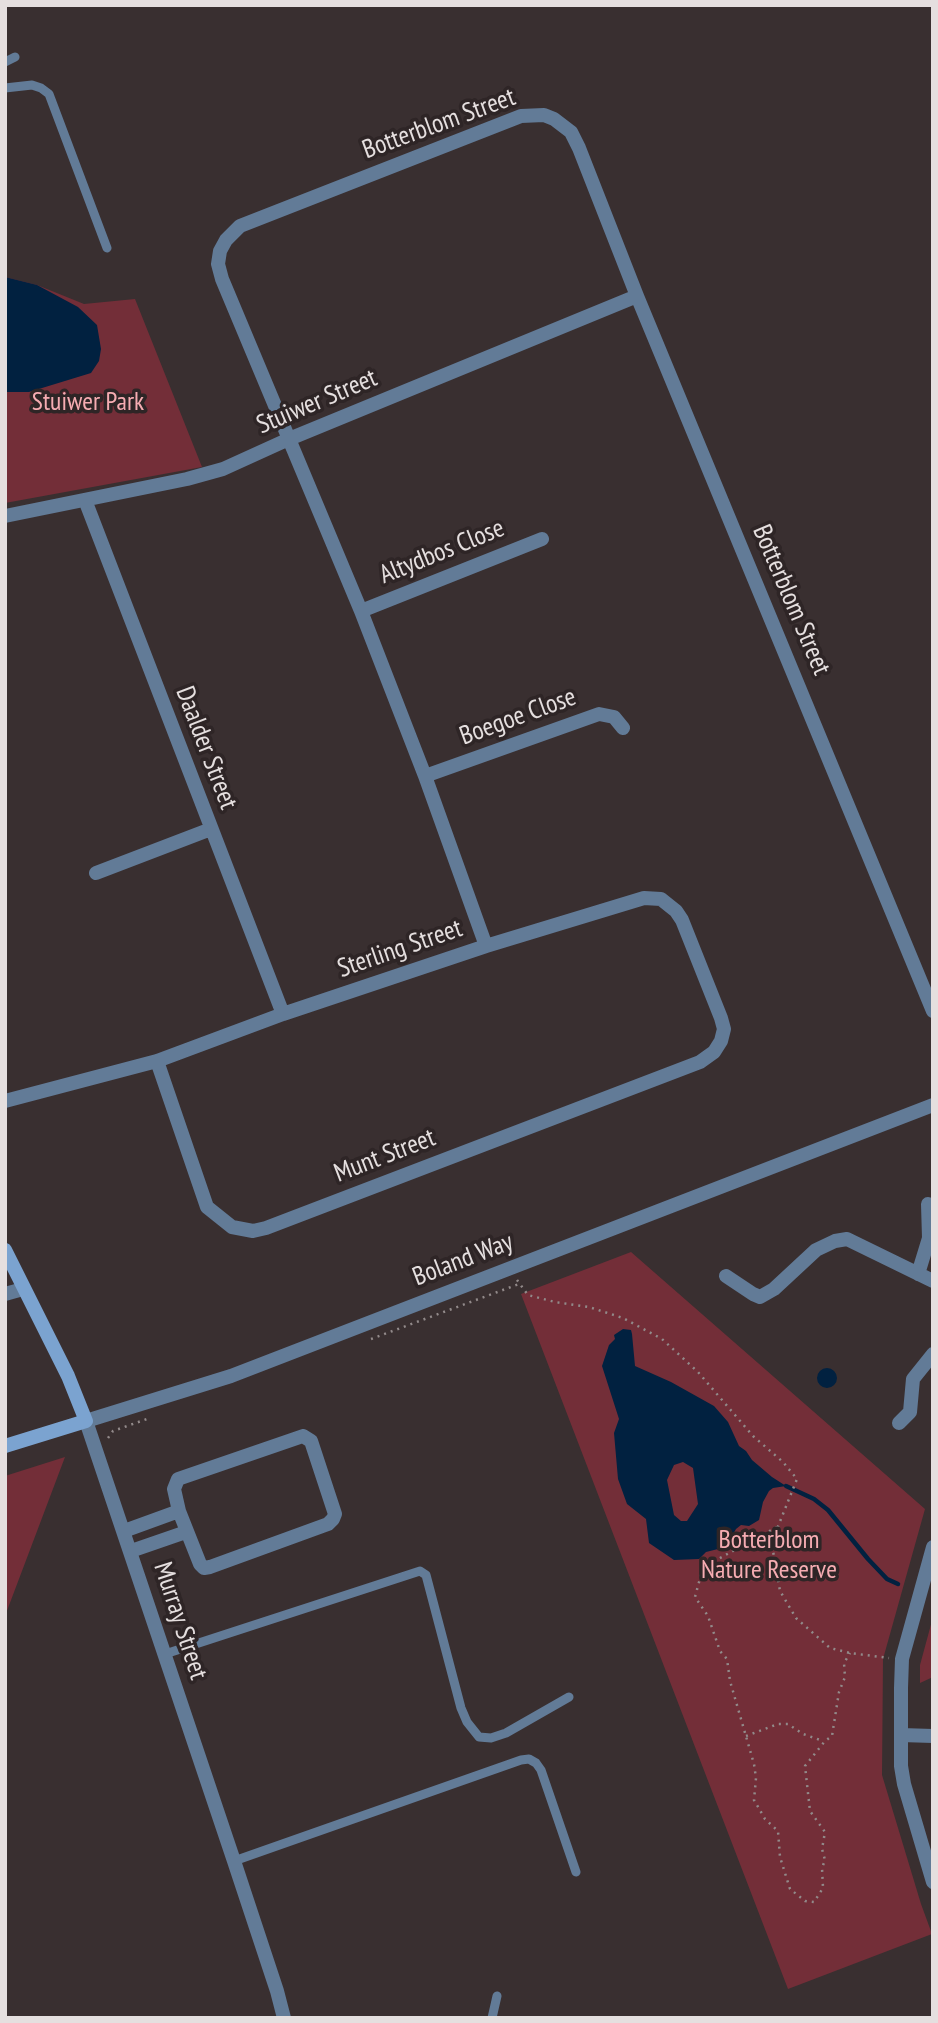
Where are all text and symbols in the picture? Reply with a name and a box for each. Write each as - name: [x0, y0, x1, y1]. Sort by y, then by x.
- street label: Botterblom Street: [358, 82, 520, 166]
- street label: Stuiwer Street: [252, 363, 382, 441]
- park label: Stuiwer Park: [32, 387, 144, 419]
- street label: Altydbos Close: [375, 513, 509, 591]
- street label: Botterblom Street: [745, 520, 837, 680]
- street label: Daalder Street: [168, 682, 244, 814]
- street label: Boegoe Close: [456, 682, 580, 752]
- street label: Sterling Street: [334, 913, 466, 985]
- street label: Munt Street: [330, 1122, 440, 1190]
- street label: Boland Way: [408, 1227, 518, 1293]
- park label: Botterblom Nature Reserve: [701, 1525, 837, 1586]
- street label: Murray Street: [146, 1558, 214, 1684]

